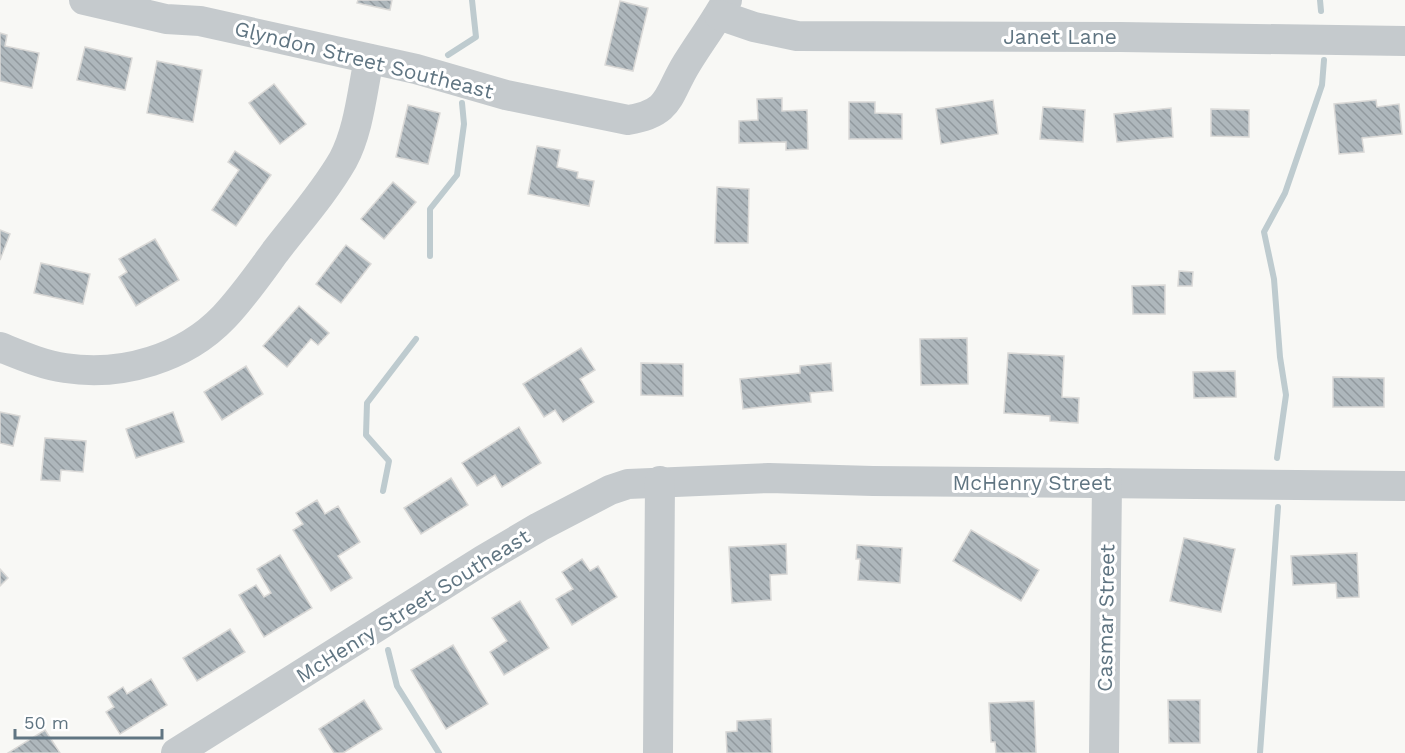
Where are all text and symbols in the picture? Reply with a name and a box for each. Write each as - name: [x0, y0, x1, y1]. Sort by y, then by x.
- street label: Glyndon Street Southeast: [232, 15, 496, 104]
- street label: Janet Lane: [1003, 24, 1117, 49]
- street label: McHenry Street: [952, 470, 1112, 495]
- street label: McHenry Street Southeast: [291, 523, 534, 688]
- street label: Casmar Street: [1092, 544, 1119, 692]
- scale bar: [15, 702, 162, 740]
- text: 50 m: [24, 712, 69, 733]

